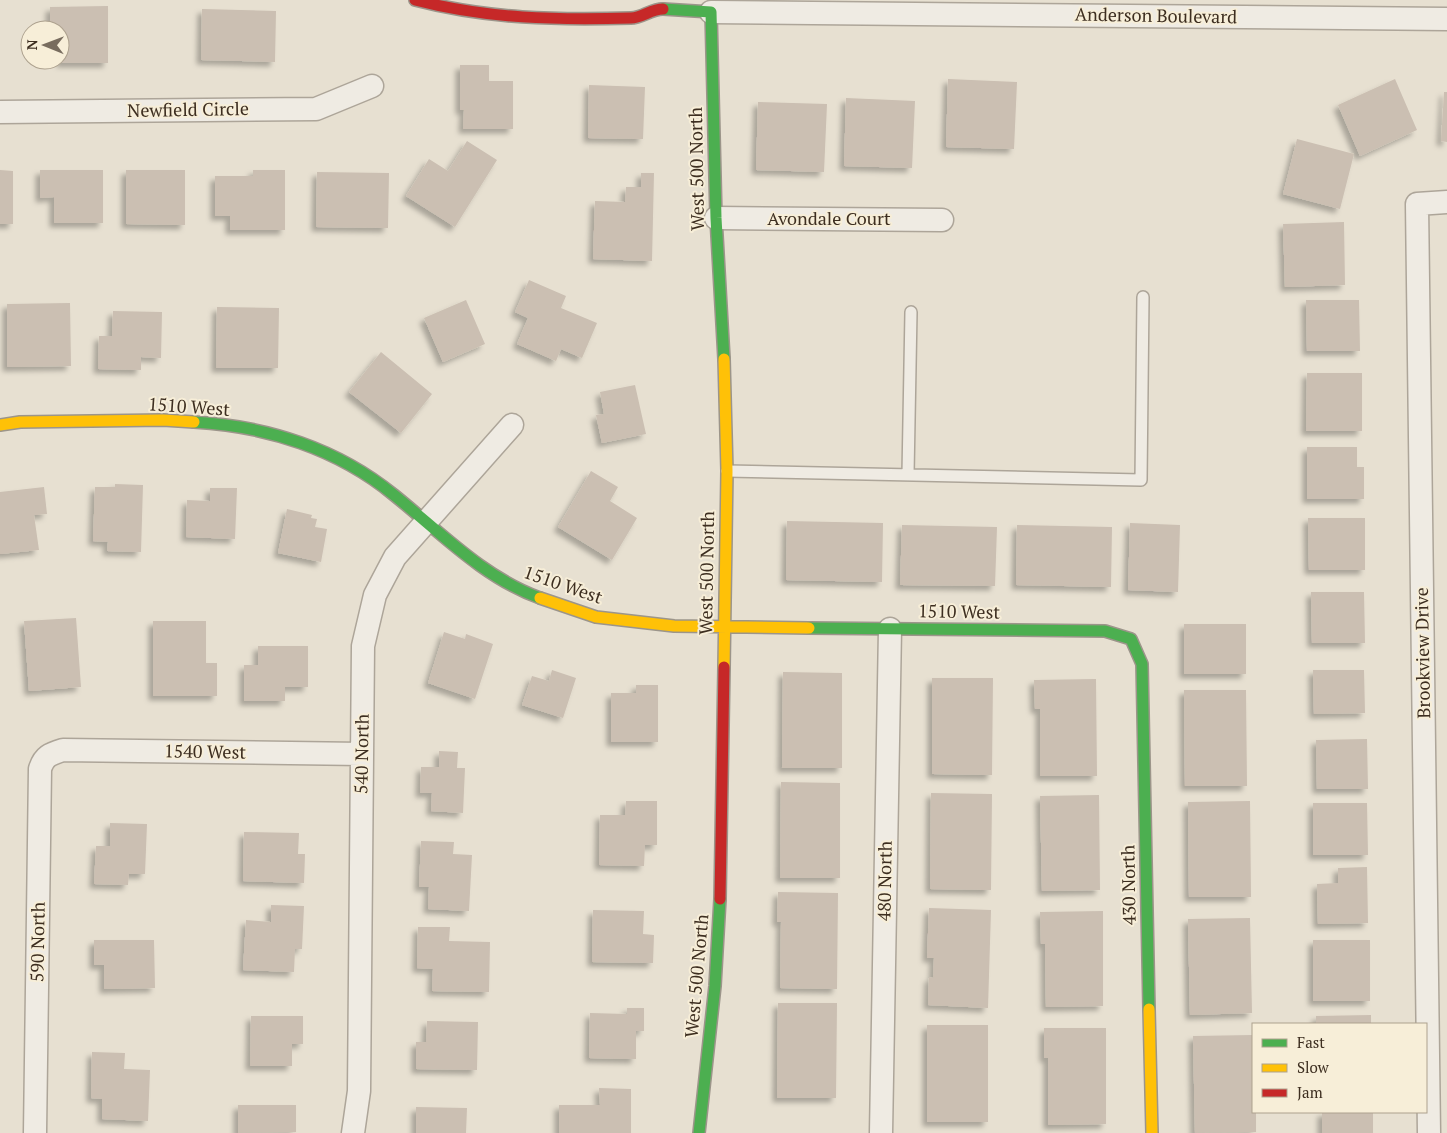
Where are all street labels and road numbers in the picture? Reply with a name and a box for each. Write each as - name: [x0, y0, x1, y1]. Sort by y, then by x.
- street label: Anderson Boulevard: [1075, 2, 1237, 28]
- street label: Newfield Circle: [127, 96, 249, 122]
- street label: West 500 North: [683, 106, 709, 231]
- street label: Avondale Court: [767, 206, 891, 230]
- street label: 1510 West: [147, 391, 231, 421]
- street label: West 500 North: [693, 510, 719, 635]
- street label: 1510 West: [521, 559, 606, 609]
- street label: Brookview Drive: [1409, 587, 1435, 719]
- street label: 1510 West: [918, 598, 1000, 624]
- street label: 540 North: [348, 713, 374, 794]
- street label: 1540 West: [164, 738, 246, 764]
- street label: 480 North: [871, 840, 897, 921]
- street label: 430 North: [1115, 844, 1141, 925]
- street label: 590 North: [24, 901, 50, 982]
- street label: West 500 North: [679, 913, 713, 1039]

